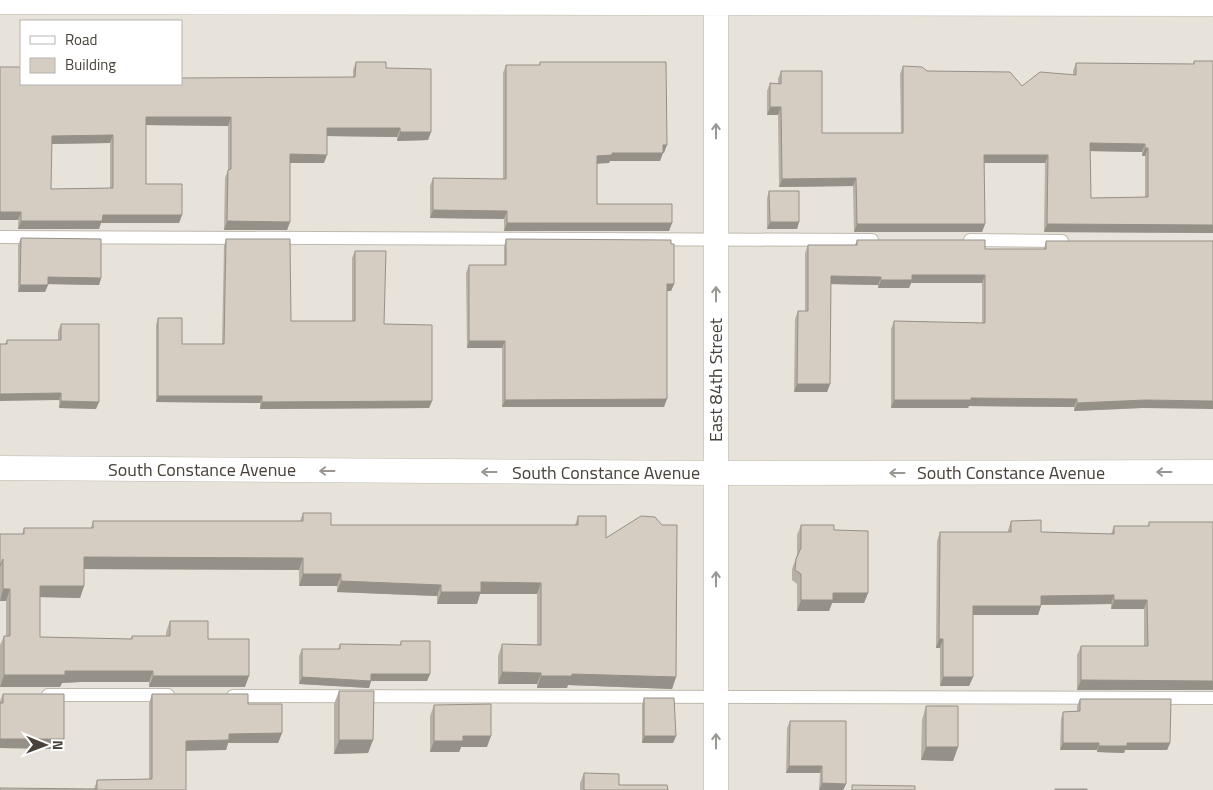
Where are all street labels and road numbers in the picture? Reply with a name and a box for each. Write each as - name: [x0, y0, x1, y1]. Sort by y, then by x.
- street label: East 84th Street: [702, 317, 729, 442]
- street label: South Constance Avenue: [108, 456, 296, 483]
- street label: South Constance Avenue: [512, 459, 700, 486]
- street label: South Constance Avenue: [917, 459, 1105, 486]

